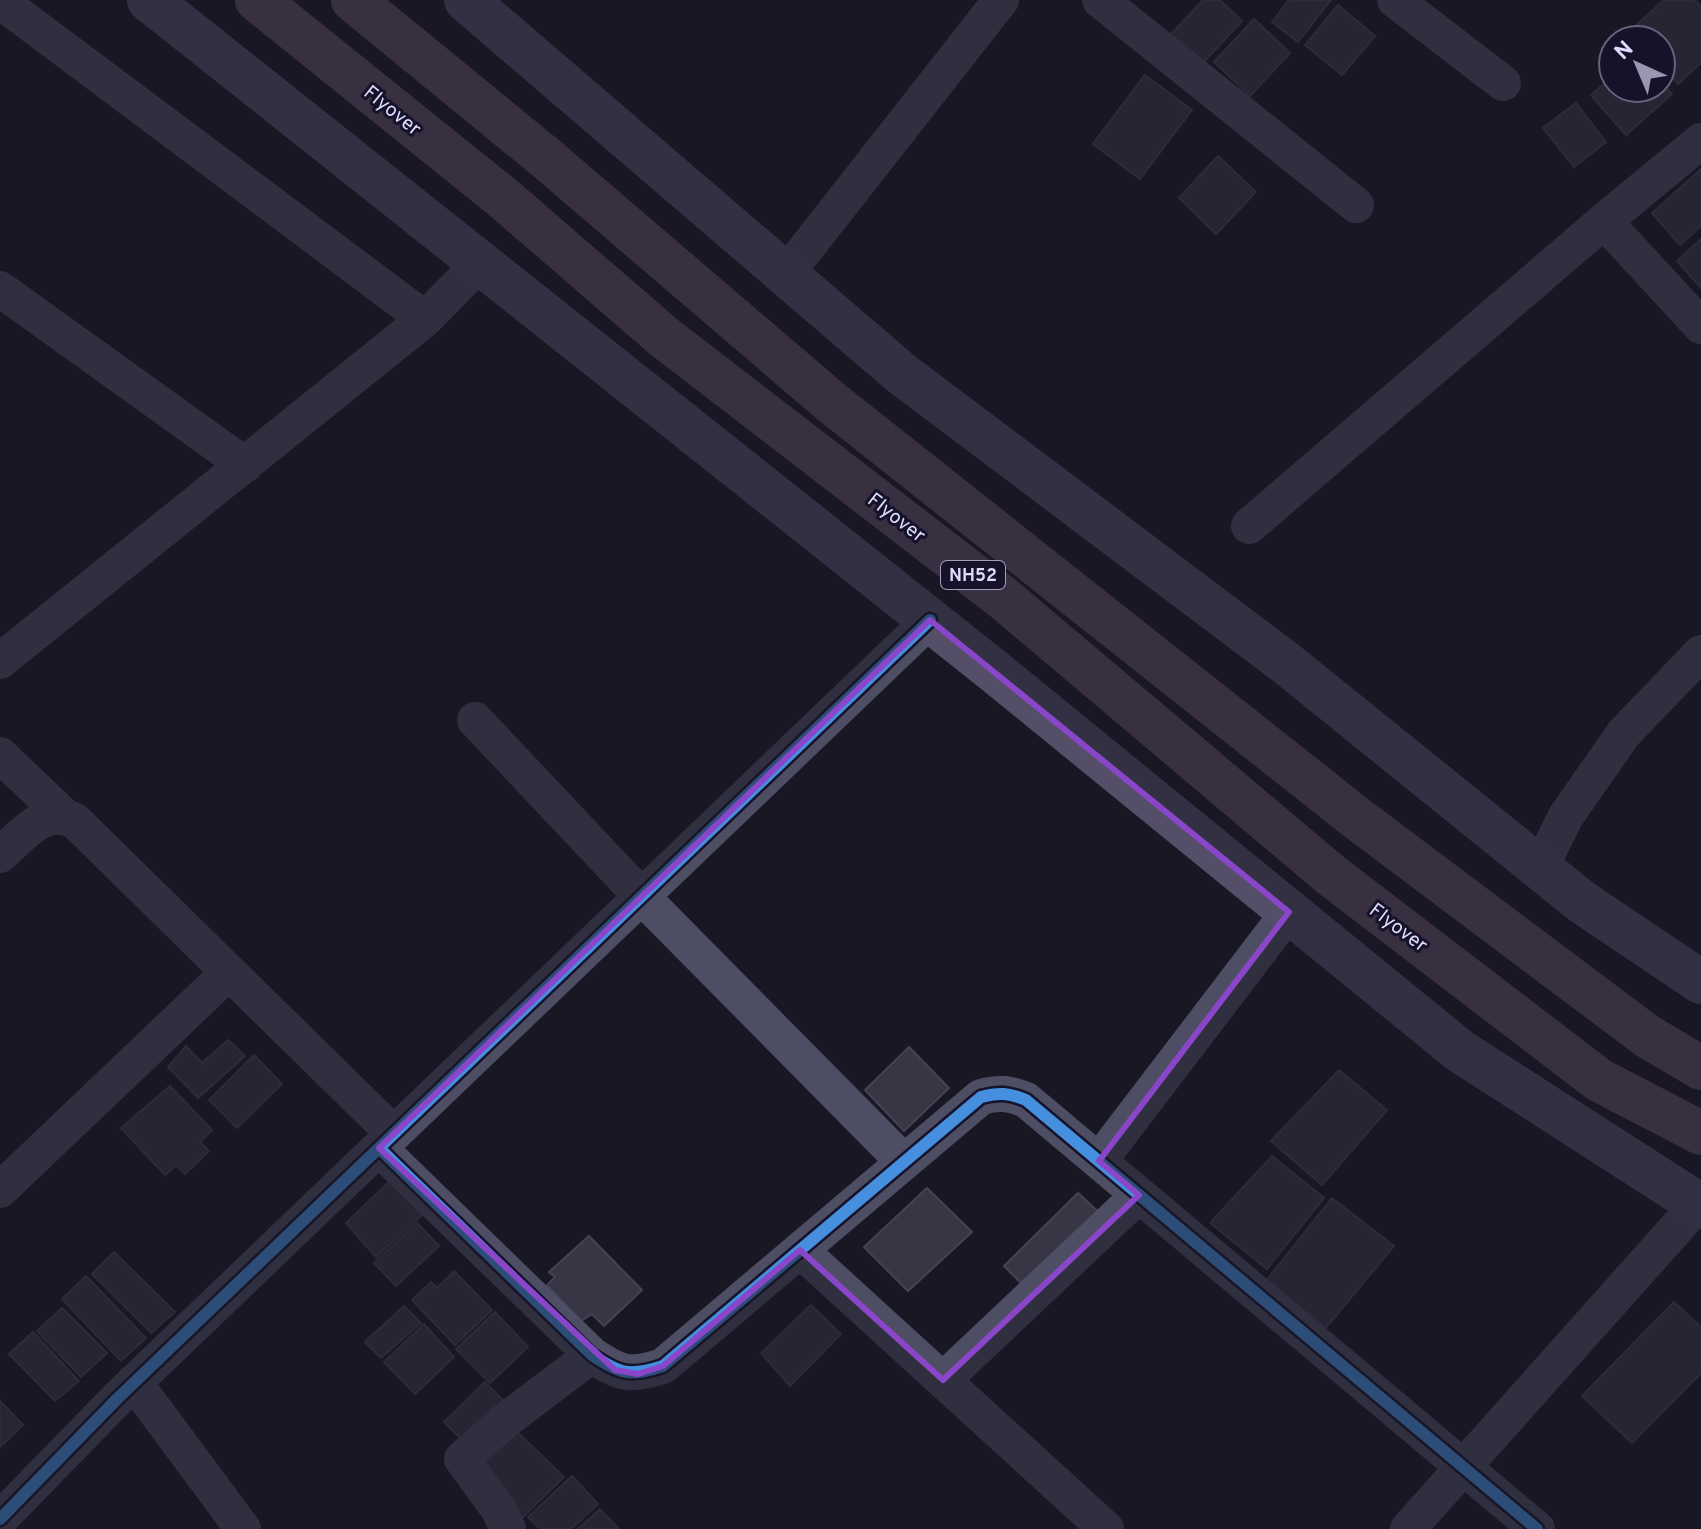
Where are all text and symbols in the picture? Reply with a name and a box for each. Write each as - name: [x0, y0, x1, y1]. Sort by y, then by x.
- north arrow: [1597, 24, 1677, 104]
- text: N: [1610, 36, 1640, 67]
- street label: Flyover: [358, 80, 426, 143]
- street label: Flyover: [861, 488, 930, 550]
- road number: NH52: [941, 561, 1005, 589]
- street label: Flyover: [1363, 898, 1433, 959]

